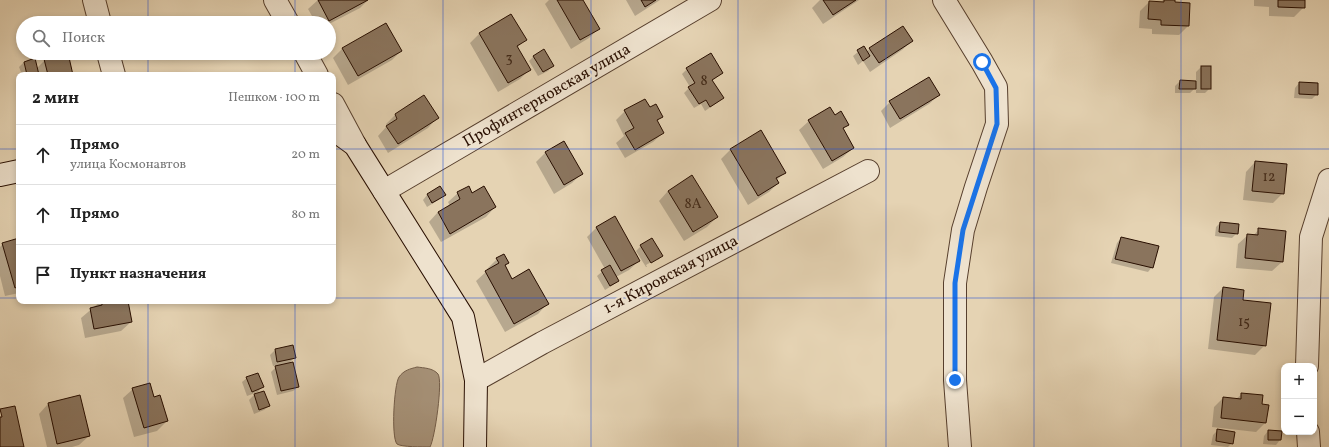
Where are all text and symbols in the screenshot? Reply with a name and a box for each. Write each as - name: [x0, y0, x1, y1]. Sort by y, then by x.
- search box: [16, 16, 336, 60]
- icon: search: [30, 27, 52, 49]
- text: Поиск: [62, 28, 105, 49]
- street label: Профинтерновская улица: [459, 39, 635, 153]
- house number: 3: [505, 49, 513, 68]
- route start: [973, 53, 991, 71]
- house number: 8: [700, 72, 708, 91]
- text: 2 мин: [32, 87, 79, 110]
- text: Пешком · 100 m: [228, 89, 320, 107]
- text: Прямо: [70, 135, 119, 156]
- icon: ahead: [32, 144, 54, 166]
- text: 20 m: [291, 146, 320, 164]
- text: улица Космонавтов: [70, 156, 186, 174]
- house number: 12: [1263, 168, 1275, 187]
- house number: 8А: [685, 195, 702, 214]
- icon: ahead: [32, 204, 54, 226]
- text: Прямо: [70, 204, 119, 225]
- text: 80 m: [291, 206, 320, 224]
- street label: 1-я Кировская улица: [600, 230, 742, 320]
- icon: arrive: [32, 264, 54, 286]
- text: Пункт назначения: [70, 264, 206, 285]
- house number: 15: [1238, 313, 1250, 332]
- map controls: [1281, 363, 1317, 435]
- button: +: [1281, 363, 1317, 399]
- route end: [946, 371, 964, 389]
- button: −: [1281, 399, 1317, 435]

